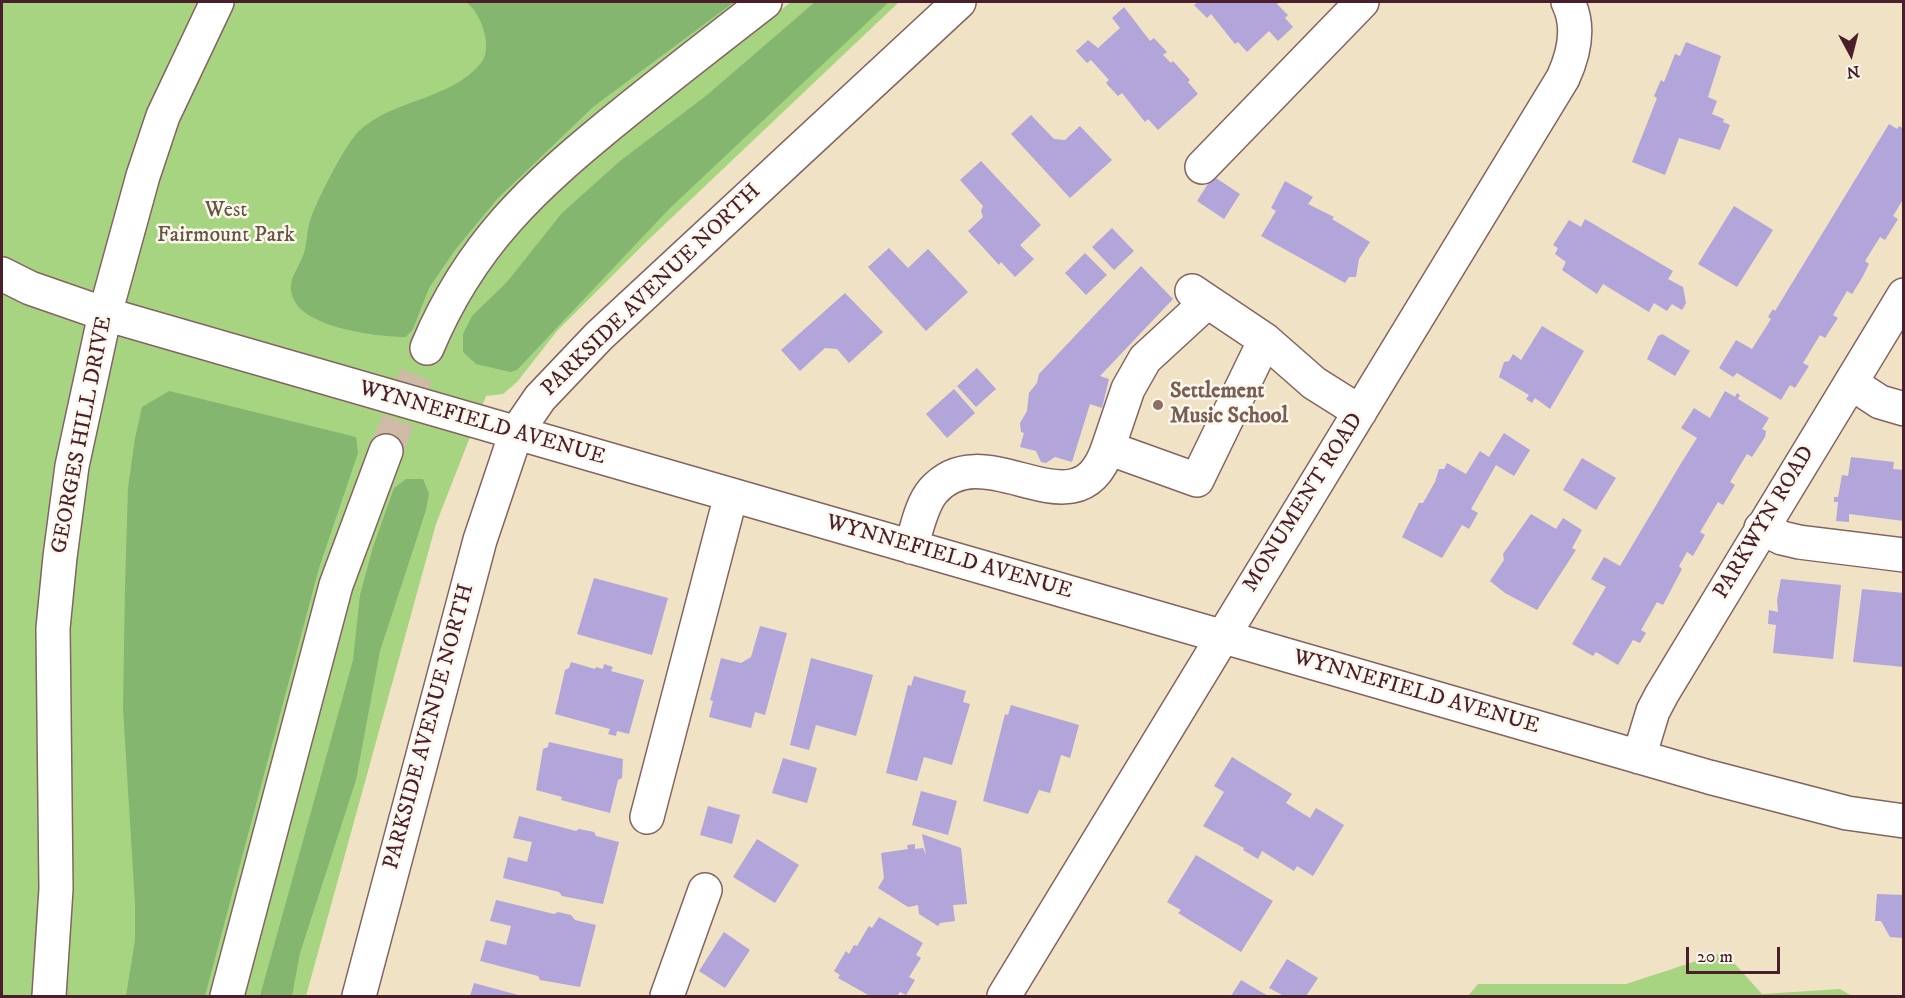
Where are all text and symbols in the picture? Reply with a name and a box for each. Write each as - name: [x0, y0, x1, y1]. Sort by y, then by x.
- north arrow: [1821, 24, 1881, 84]
- text: N: [1845, 61, 1861, 83]
- street label: PARKSIDE AVENUE NORTH: [537, 179, 767, 403]
- park label: West Fairmount Park: [157, 198, 295, 249]
- street label: GEORGES HILL DRIVE: [47, 314, 119, 556]
- street label: WYNNEFIELD AVENUE: [356, 376, 608, 472]
- place label: Settlement Music School: [1170, 379, 1288, 430]
- marker: Settlement Music School: [1151, 398, 1165, 412]
- street label: MONUMENT ROAD: [1238, 409, 1370, 597]
- street label: PARKWYN ROAD: [1709, 442, 1821, 604]
- street label: WYNNEFIELD AVENUE: [823, 510, 1075, 606]
- street label: PARKSIDE AVENUE NORTH: [379, 581, 481, 873]
- street label: WYNNEFIELD AVENUE: [1290, 645, 1542, 741]
- scale bar: [1689, 935, 1784, 973]
- text: 20 m: [1697, 946, 1733, 968]

